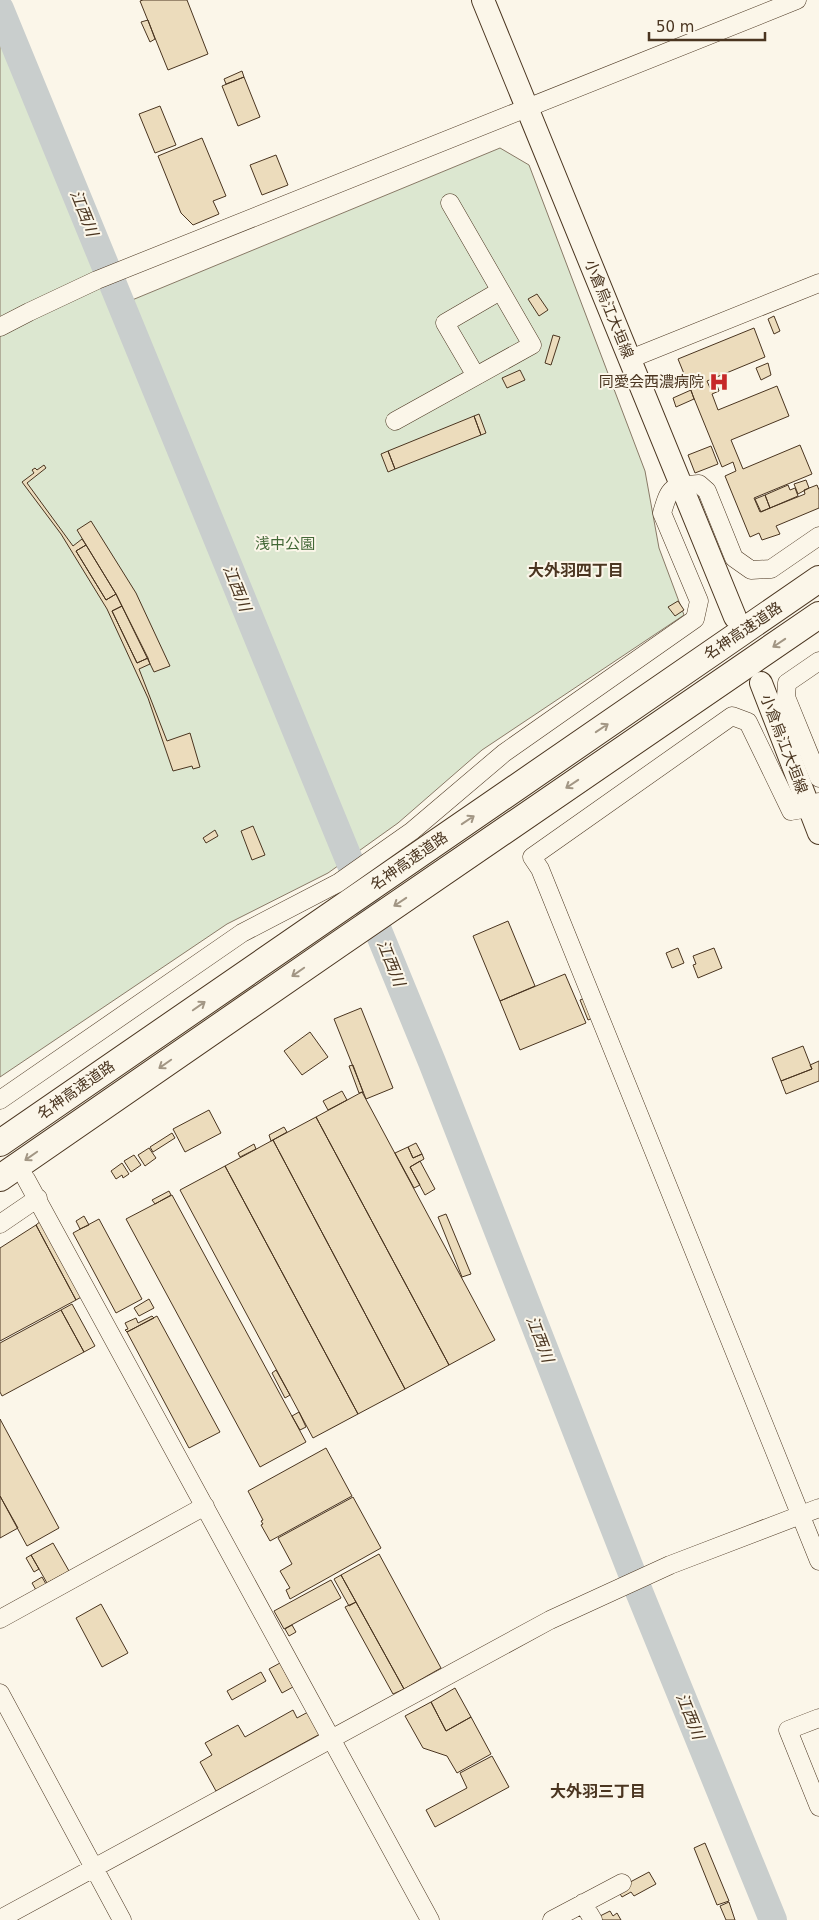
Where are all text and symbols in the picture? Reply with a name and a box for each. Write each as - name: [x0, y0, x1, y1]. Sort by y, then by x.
- scale bar: [649, 10, 765, 42]
- text: 50 m: [656, 18, 694, 36]
- water label: 江西川: [66, 187, 103, 241]
- street label: 小倉烏江大垣線: [581, 257, 637, 361]
- hospital icon: 同愛会西濃病院: [708, 371, 730, 393]
- place label: 同愛会西濃病院: [599, 373, 704, 391]
- park label: 浅中公園: [255, 535, 315, 553]
- district label: 大外羽四丁目: [528, 561, 624, 580]
- water label: 江西川: [219, 562, 256, 616]
- street label: 名神高速道路: [701, 598, 785, 664]
- one-way arrow: [772, 638, 786, 648]
- street label: 小倉烏江大垣線: [757, 692, 811, 796]
- one-way arrow: [595, 723, 609, 733]
- one-way arrow: [566, 779, 580, 789]
- one-way arrow: [461, 815, 475, 825]
- street label: 名神高速道路: [367, 828, 451, 894]
- one-way arrow: [393, 897, 407, 907]
- water label: 江西川: [373, 937, 410, 991]
- one-way arrow: [292, 967, 306, 977]
- one-way arrow: [191, 1001, 205, 1011]
- street label: 名神高速道路: [34, 1057, 118, 1123]
- one-way arrow: [158, 1059, 172, 1069]
- one-way arrow: [24, 1151, 38, 1161]
- water label: 江西川: [523, 1313, 558, 1367]
- water label: 江西川: [672, 1690, 709, 1744]
- district label: 大外羽三丁目: [550, 1782, 646, 1801]

